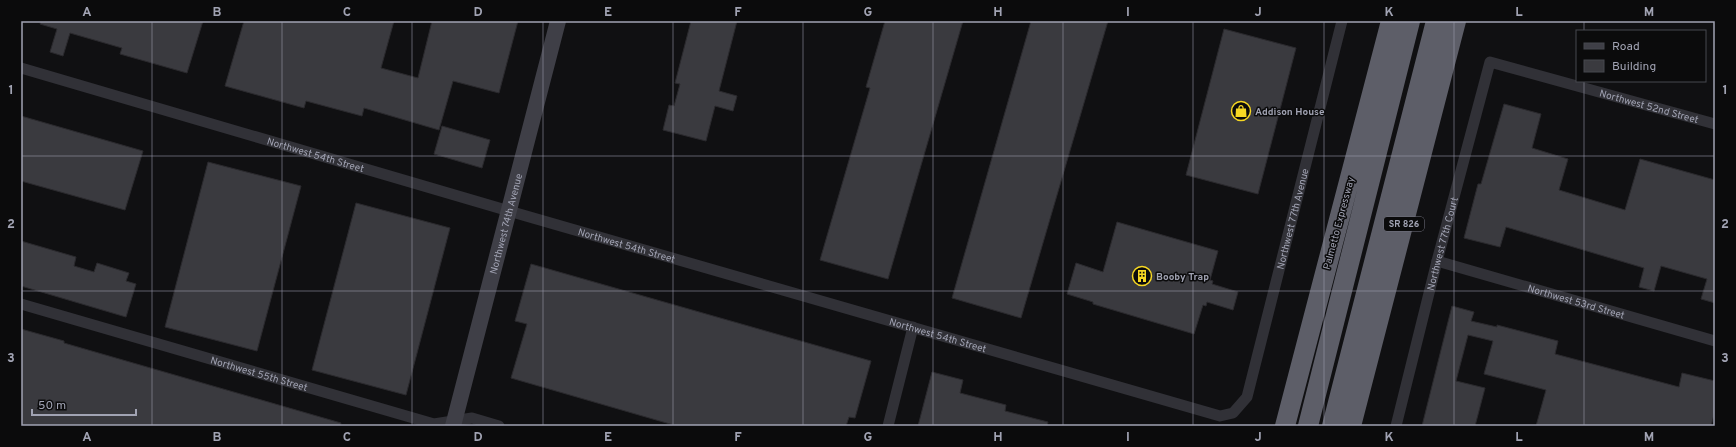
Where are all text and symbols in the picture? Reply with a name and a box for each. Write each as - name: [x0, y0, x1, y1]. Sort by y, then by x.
- text: A: [82, 5, 92, 21]
- text: B: [213, 5, 222, 21]
- text: C: [343, 5, 351, 21]
- text: D: [473, 5, 483, 21]
- text: E: [604, 5, 612, 21]
- text: F: [734, 5, 742, 21]
- text: G: [864, 5, 873, 21]
- text: H: [993, 5, 1003, 21]
- text: I: [1126, 5, 1130, 21]
- text: J: [1254, 5, 1262, 21]
- text: K: [1384, 5, 1394, 21]
- text: L: [1515, 5, 1523, 21]
- text: M: [1644, 5, 1654, 21]
- legend: [1576, 30, 1706, 82]
- text: Road: [1612, 39, 1640, 55]
- text: Building: [1612, 59, 1656, 75]
- text: 1: [8, 83, 14, 99]
- text: 1: [1722, 83, 1728, 99]
- street label: Northwest 52nd Street: [1598, 87, 1700, 127]
- shop icon: Addison House: [1230, 100, 1252, 122]
- place label: Addison House: [1255, 106, 1325, 119]
- street label: Northwest 54th Street: [265, 135, 366, 176]
- street label: Northwest 77th Avenue: [1275, 167, 1313, 271]
- street label: Northwest 74th Avenue: [488, 172, 526, 276]
- street label: Palmetto Expressway: [1321, 175, 1358, 271]
- street label: Northwest 77th Court: [1425, 196, 1462, 292]
- text: 2: [7, 217, 15, 233]
- road number: SR 826: [1384, 217, 1424, 231]
- text: 2: [1721, 217, 1729, 233]
- street label: Northwest 54th Street: [576, 226, 677, 267]
- building icon: Booby Trap: [1131, 265, 1153, 287]
- place label: Booby Trap: [1156, 271, 1209, 284]
- street label: Northwest 53rd Street: [1526, 282, 1626, 323]
- street label: Northwest 54th Street: [887, 316, 988, 356]
- text: 3: [7, 351, 15, 367]
- text: 3: [1721, 351, 1729, 367]
- street label: Northwest 55th Street: [209, 354, 309, 395]
- scale bar: [32, 391, 136, 417]
- text: 50 m: [38, 398, 66, 414]
- text: A: [82, 430, 92, 446]
- text: B: [213, 430, 222, 446]
- text: C: [343, 430, 351, 446]
- text: D: [473, 430, 483, 446]
- text: E: [604, 430, 612, 446]
- text: F: [734, 430, 742, 446]
- text: G: [864, 430, 873, 446]
- text: H: [993, 430, 1003, 446]
- text: I: [1126, 430, 1130, 446]
- text: J: [1254, 430, 1262, 446]
- text: K: [1384, 430, 1394, 446]
- text: L: [1515, 430, 1523, 446]
- text: M: [1644, 430, 1654, 446]

